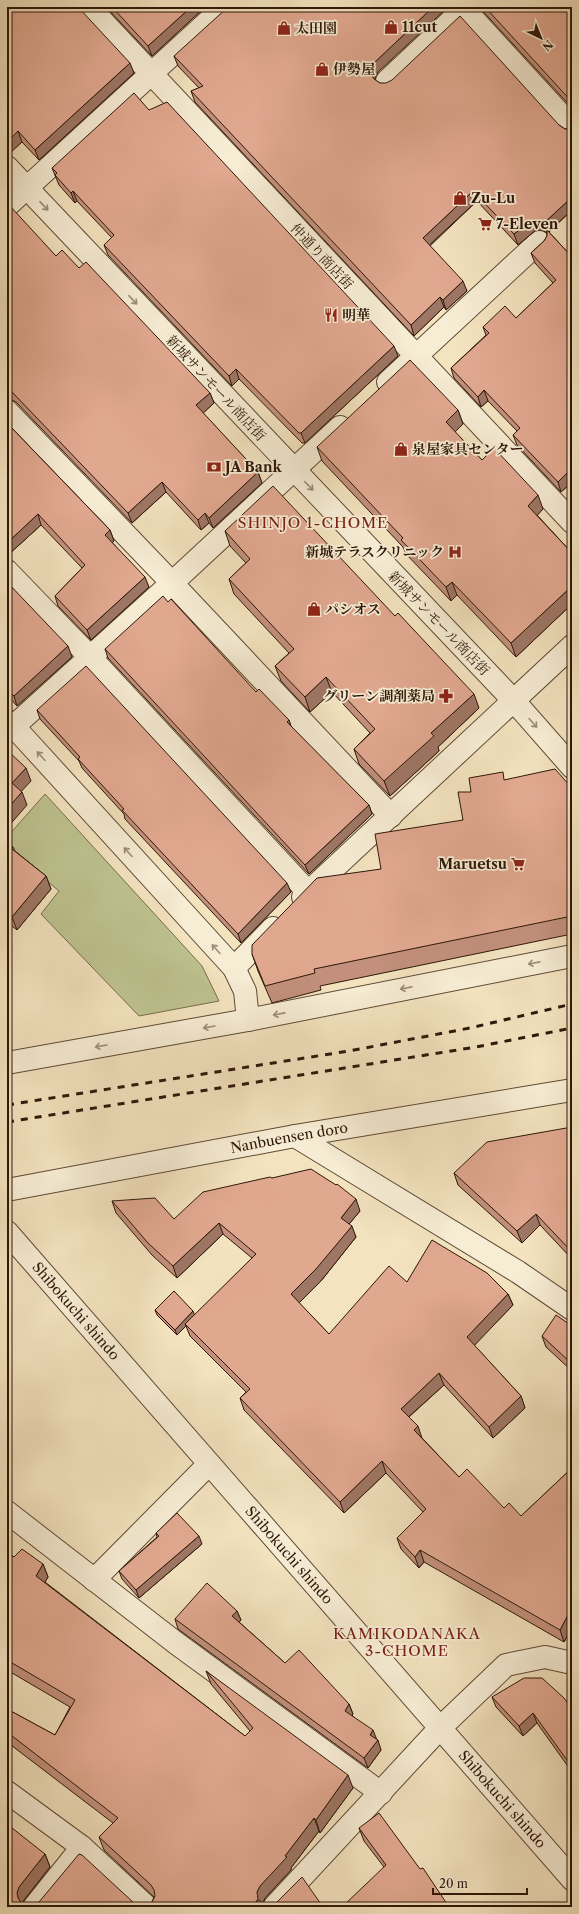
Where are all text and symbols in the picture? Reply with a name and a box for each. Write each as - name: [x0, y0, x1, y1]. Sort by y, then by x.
- place label: 11cut: [402, 18, 438, 36]
- north arrow: [521, 18, 561, 58]
- place label: 太田園: [295, 19, 337, 37]
- shop icon: 11cut: [383, 19, 399, 35]
- shop icon: 太田園: [276, 20, 292, 36]
- text: N: [539, 37, 556, 54]
- place label: 伊勢屋: [333, 60, 375, 78]
- shop icon: 伊勢屋: [314, 61, 330, 77]
- place label: Zu-Lu: [471, 189, 515, 207]
- shop icon: Zu-Lu: [452, 190, 468, 206]
- one-way arrow: [39, 201, 48, 211]
- place label: 7-Eleven: [496, 215, 559, 233]
- supermarket icon: 7-Eleven: [477, 216, 493, 232]
- street label: 仲通り商店街: [287, 219, 357, 293]
- one-way arrow: [128, 295, 138, 305]
- place label: 明華: [342, 306, 370, 324]
- restaurant icon: 明華: [323, 307, 339, 323]
- street label: 新城サンモール商店街: [162, 331, 270, 445]
- place label: 泉屋家具センター: [412, 440, 523, 458]
- shop icon: 泉屋家具センター: [393, 441, 409, 457]
- place label: JA Bank: [222, 458, 282, 476]
- bank icon: JA Bank: [206, 459, 222, 475]
- one-way arrow: [304, 481, 314, 491]
- district label: SHINJO 1-CHOME: [238, 513, 388, 532]
- place label: 新城テラスクリニック: [305, 543, 444, 561]
- hospital icon: 新城テラスクリニック: [447, 544, 463, 560]
- street label: 新城サンモール商店街: [384, 567, 494, 679]
- place label: パシオス: [325, 600, 381, 618]
- shop icon: パシオス: [306, 601, 322, 617]
- place label: グリーン調剤薬局: [323, 687, 435, 705]
- pharmacy icon: グリーン調剤薬局: [438, 688, 454, 704]
- one-way arrow: [528, 718, 537, 728]
- one-way arrow: [36, 751, 46, 761]
- one-way arrow: [124, 847, 133, 857]
- place label: Maruetsu: [438, 855, 507, 873]
- supermarket icon: Maruetsu: [510, 856, 526, 872]
- one-way arrow: [211, 943, 220, 954]
- one-way arrow: [528, 960, 541, 968]
- one-way arrow: [400, 985, 413, 993]
- one-way arrow: [273, 1010, 286, 1018]
- one-way arrow: [203, 1023, 216, 1031]
- one-way arrow: [95, 1042, 108, 1050]
- street label: Nanbuensen doro: [229, 1118, 349, 1157]
- street label: Shibokuchi shindo: [28, 1258, 124, 1364]
- street label: Shibokuchi shindo: [242, 1502, 337, 1608]
- district label: KAMIKODANAKA 3-CHOME: [333, 1624, 481, 1660]
- street label: Shibokuchi shindo: [455, 1746, 550, 1852]
- scale bar: [433, 1870, 527, 1896]
- text: 20 m: [439, 1876, 468, 1891]

